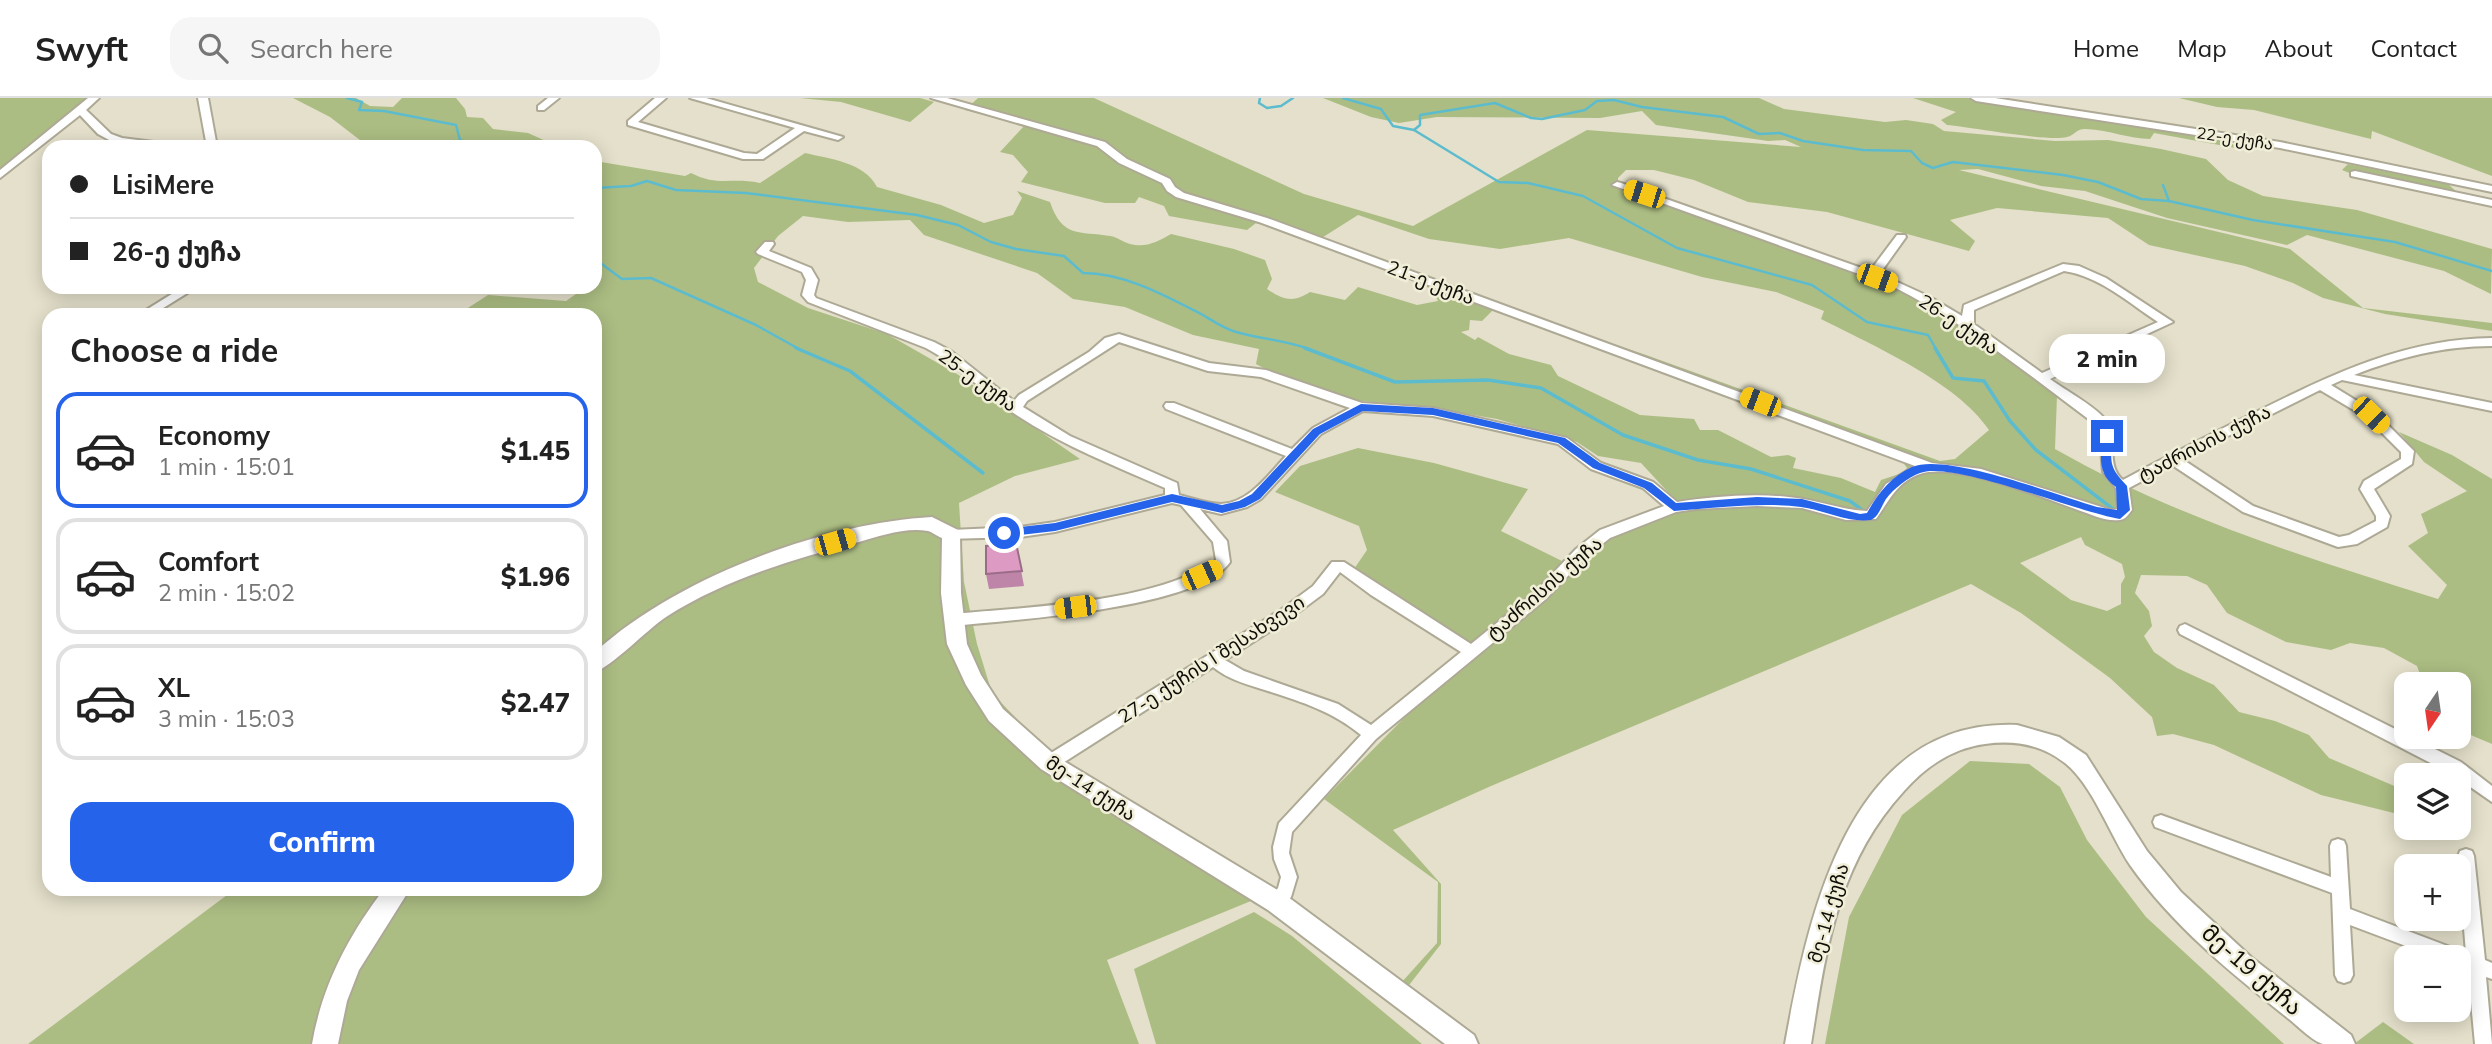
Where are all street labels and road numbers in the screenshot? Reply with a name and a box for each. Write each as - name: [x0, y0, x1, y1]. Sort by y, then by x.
- street label: 22-ე ქუჩა: [2195, 122, 2275, 154]
- street label: 21-ე ქუჩა: [1384, 254, 1478, 310]
- street label: 26-ე ქუჩა: [1914, 288, 2004, 360]
- street label: 25-ე ქუჩა: [934, 343, 1022, 417]
- street label: ტაძრისის ქუჩა: [2134, 399, 2274, 487]
- street label: ტაძრისის ქუჩა: [1481, 531, 1607, 645]
- street label: 27-ე ქუჩის I შესახვევი: [1113, 590, 1309, 728]
- street label: მე-14 ქუჩა: [1041, 750, 1141, 826]
- street label: მე-14 ქუჩა: [1802, 860, 1854, 966]
- street label: მე-19 ქუჩა: [2196, 918, 2309, 1021]

